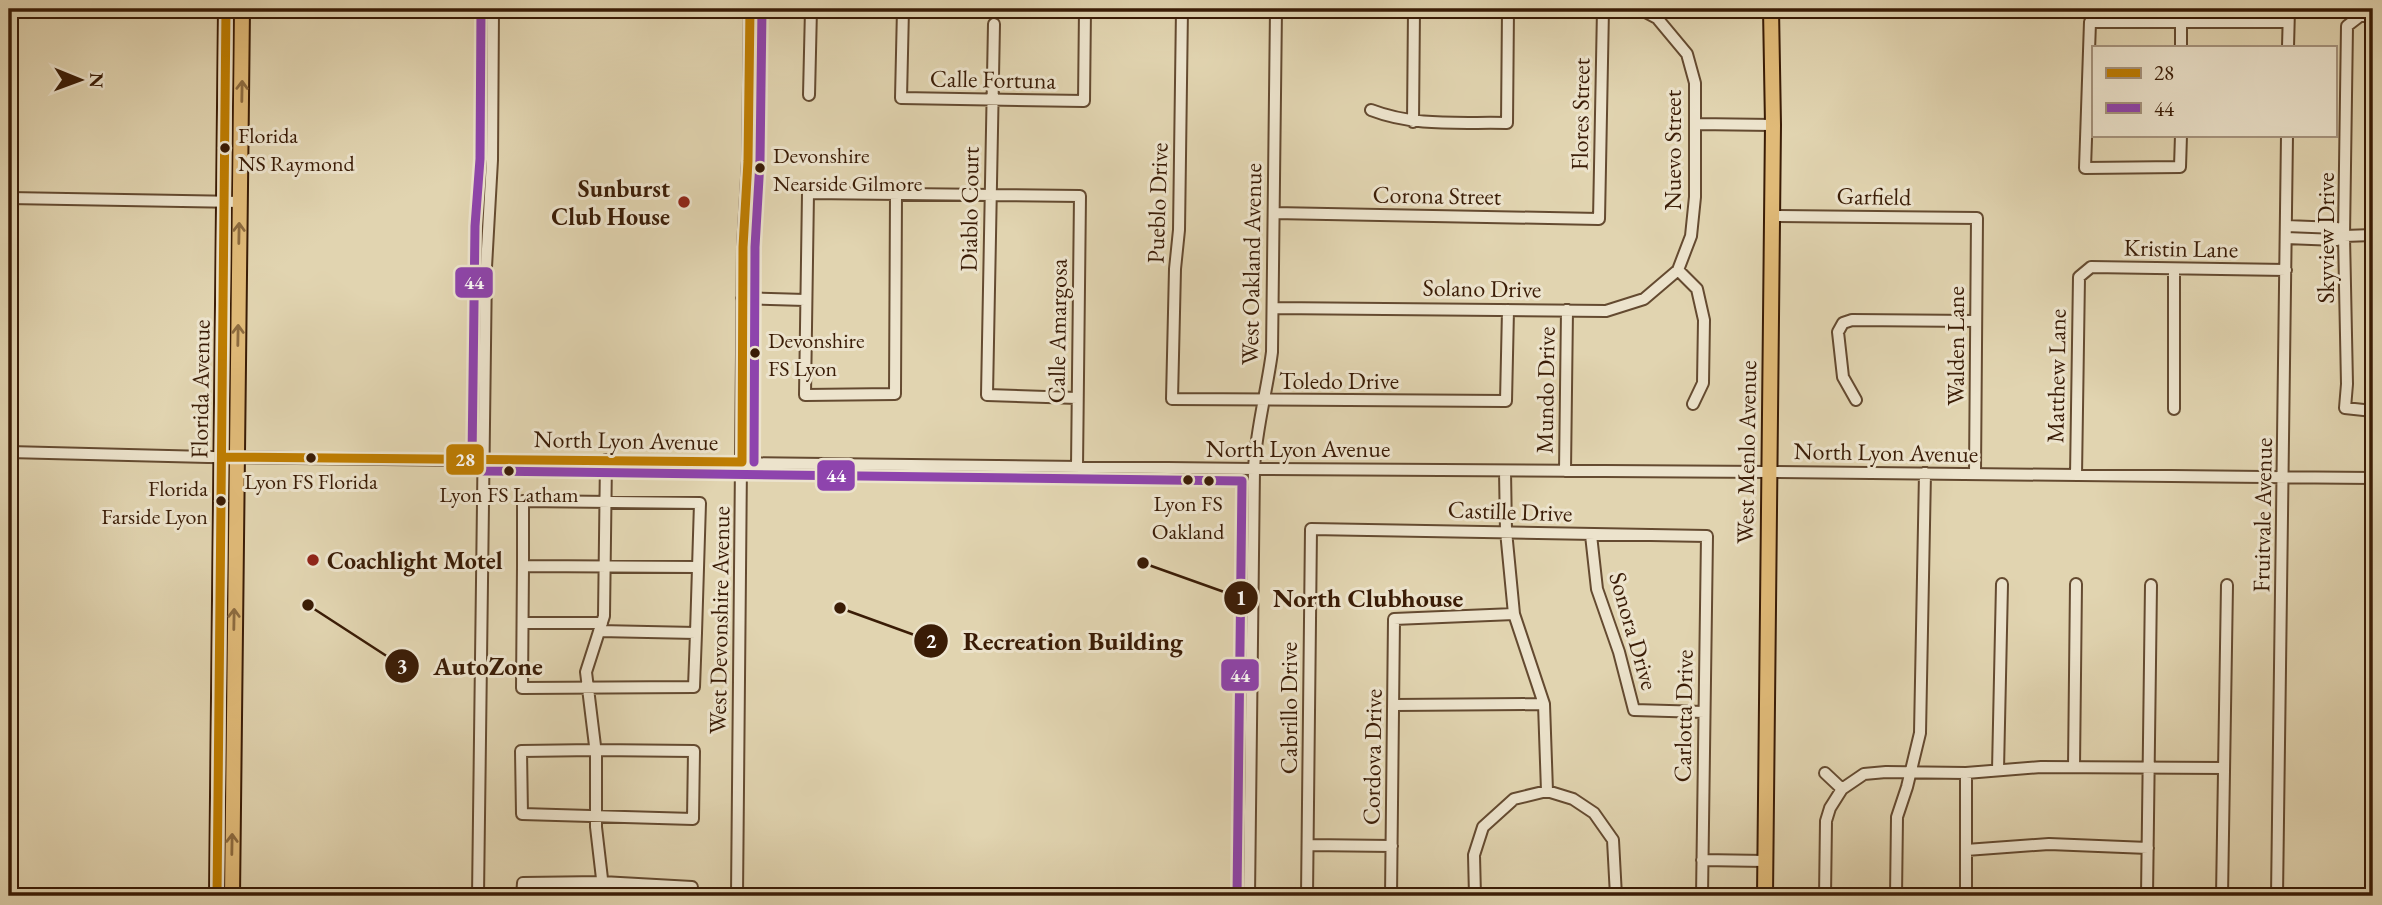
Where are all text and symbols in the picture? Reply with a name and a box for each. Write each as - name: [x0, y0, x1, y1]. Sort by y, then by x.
- north arrow: [46, 46, 116, 116]
- legend: [2092, 46, 2336, 136]
- street label: Flores Street: [1564, 57, 1596, 171]
- text: 28: [2154, 59, 2174, 86]
- street label: Calle Fortuna: [930, 62, 1057, 96]
- text: N: [84, 72, 109, 89]
- one-way arrow: [235, 79, 248, 102]
- street label: Nuevo Street: [1657, 89, 1688, 210]
- text: 44: [2154, 95, 2175, 122]
- place label: Florida NS Raymond: [238, 121, 356, 178]
- marker: Florida NS Raymond: [218, 141, 232, 155]
- place label: Devonshire Nearside Gilmore: [773, 141, 923, 198]
- street label: Pueblo Drive: [1139, 142, 1175, 264]
- street label: Diablo Court: [952, 146, 986, 272]
- marker: Devonshire Nearside Gilmore: [753, 161, 767, 175]
- street label: West Oakland Avenue: [1234, 163, 1268, 365]
- street label: Skyview Drive: [2310, 172, 2341, 304]
- place label: Sunburst Club House: [551, 173, 670, 232]
- street label: Corona Street: [1372, 178, 1502, 212]
- street label: Garfield: [1836, 180, 1913, 212]
- marker: Sunburst Club House: [676, 194, 692, 210]
- one-way arrow: [232, 221, 246, 244]
- street label: Kristin Lane: [2123, 232, 2239, 264]
- street label: Calle Amargosa: [1040, 258, 1074, 404]
- line badge: 44: [454, 266, 494, 299]
- text: 44: [464, 270, 485, 295]
- street label: Solano Drive: [1422, 271, 1542, 305]
- street label: Walden Lane: [1940, 286, 1971, 406]
- street label: Matthew Lane: [2039, 309, 2073, 443]
- street label: Florida Avenue: [183, 319, 217, 459]
- one-way arrow: [231, 324, 245, 347]
- place label: Devonshire FS Lyon: [768, 326, 865, 383]
- street label: Mundo Drive: [1528, 326, 1562, 454]
- marker: Devonshire FS Lyon: [748, 346, 762, 360]
- street label: West Menlo Avenue: [1729, 360, 1763, 544]
- street label: Toledo Drive: [1279, 365, 1399, 396]
- street label: North Lyon Avenue: [533, 423, 719, 457]
- street label: North Lyon Avenue: [1206, 433, 1390, 464]
- street label: North Lyon Avenue: [1793, 435, 1979, 469]
- street label: Fruitvale Avenue: [2245, 437, 2279, 593]
- line badge: 28: [445, 443, 485, 476]
- text: 28: [455, 447, 475, 472]
- marker: Lyon FS Florida: [304, 451, 318, 465]
- line badge: 44: [816, 459, 856, 492]
- text: 44: [826, 463, 847, 488]
- marker: Lyon FS Latham: [502, 464, 516, 478]
- place label: Lyon FS Florida: [244, 467, 378, 496]
- marker: Lyon FS Oakland: [1181, 473, 1195, 487]
- place label: Florida Farside Lyon: [101, 474, 208, 531]
- unlabelled marker: [1202, 474, 1216, 488]
- place label: Lyon FS Latham: [439, 480, 579, 509]
- place label: Lyon FS Oakland: [1152, 489, 1225, 546]
- street label: Castille Drive: [1447, 493, 1573, 529]
- marker: Florida Farside Lyon: [214, 494, 228, 508]
- street label: West Devonshire Avenue: [702, 506, 736, 734]
- place label: Coachlight Motel: [327, 545, 503, 577]
- marker: Coachlight Motel: [305, 552, 321, 568]
- street label: Sonora Drive: [1602, 568, 1666, 694]
- callout: North Clubhouse: [1224, 575, 1477, 622]
- text: North Clubhouse: [1273, 581, 1463, 615]
- text: 1: [1235, 584, 1247, 611]
- one-way arrow: [228, 608, 241, 631]
- callout: Recreation Building: [914, 618, 1197, 665]
- text: Recreation Building: [963, 624, 1184, 658]
- text: 2: [925, 627, 937, 654]
- callout: AutoZone: [384, 642, 557, 689]
- street label: Cabrillo Drive: [1273, 642, 1304, 774]
- text: AutoZone: [432, 649, 543, 683]
- street label: Carlotta Drive: [1666, 649, 1700, 783]
- text: 3: [396, 652, 408, 679]
- line badge: 44: [1220, 658, 1260, 692]
- text: 44: [1230, 663, 1251, 688]
- street label: Cordova Drive: [1355, 689, 1389, 825]
- one-way arrow: [225, 833, 239, 856]

